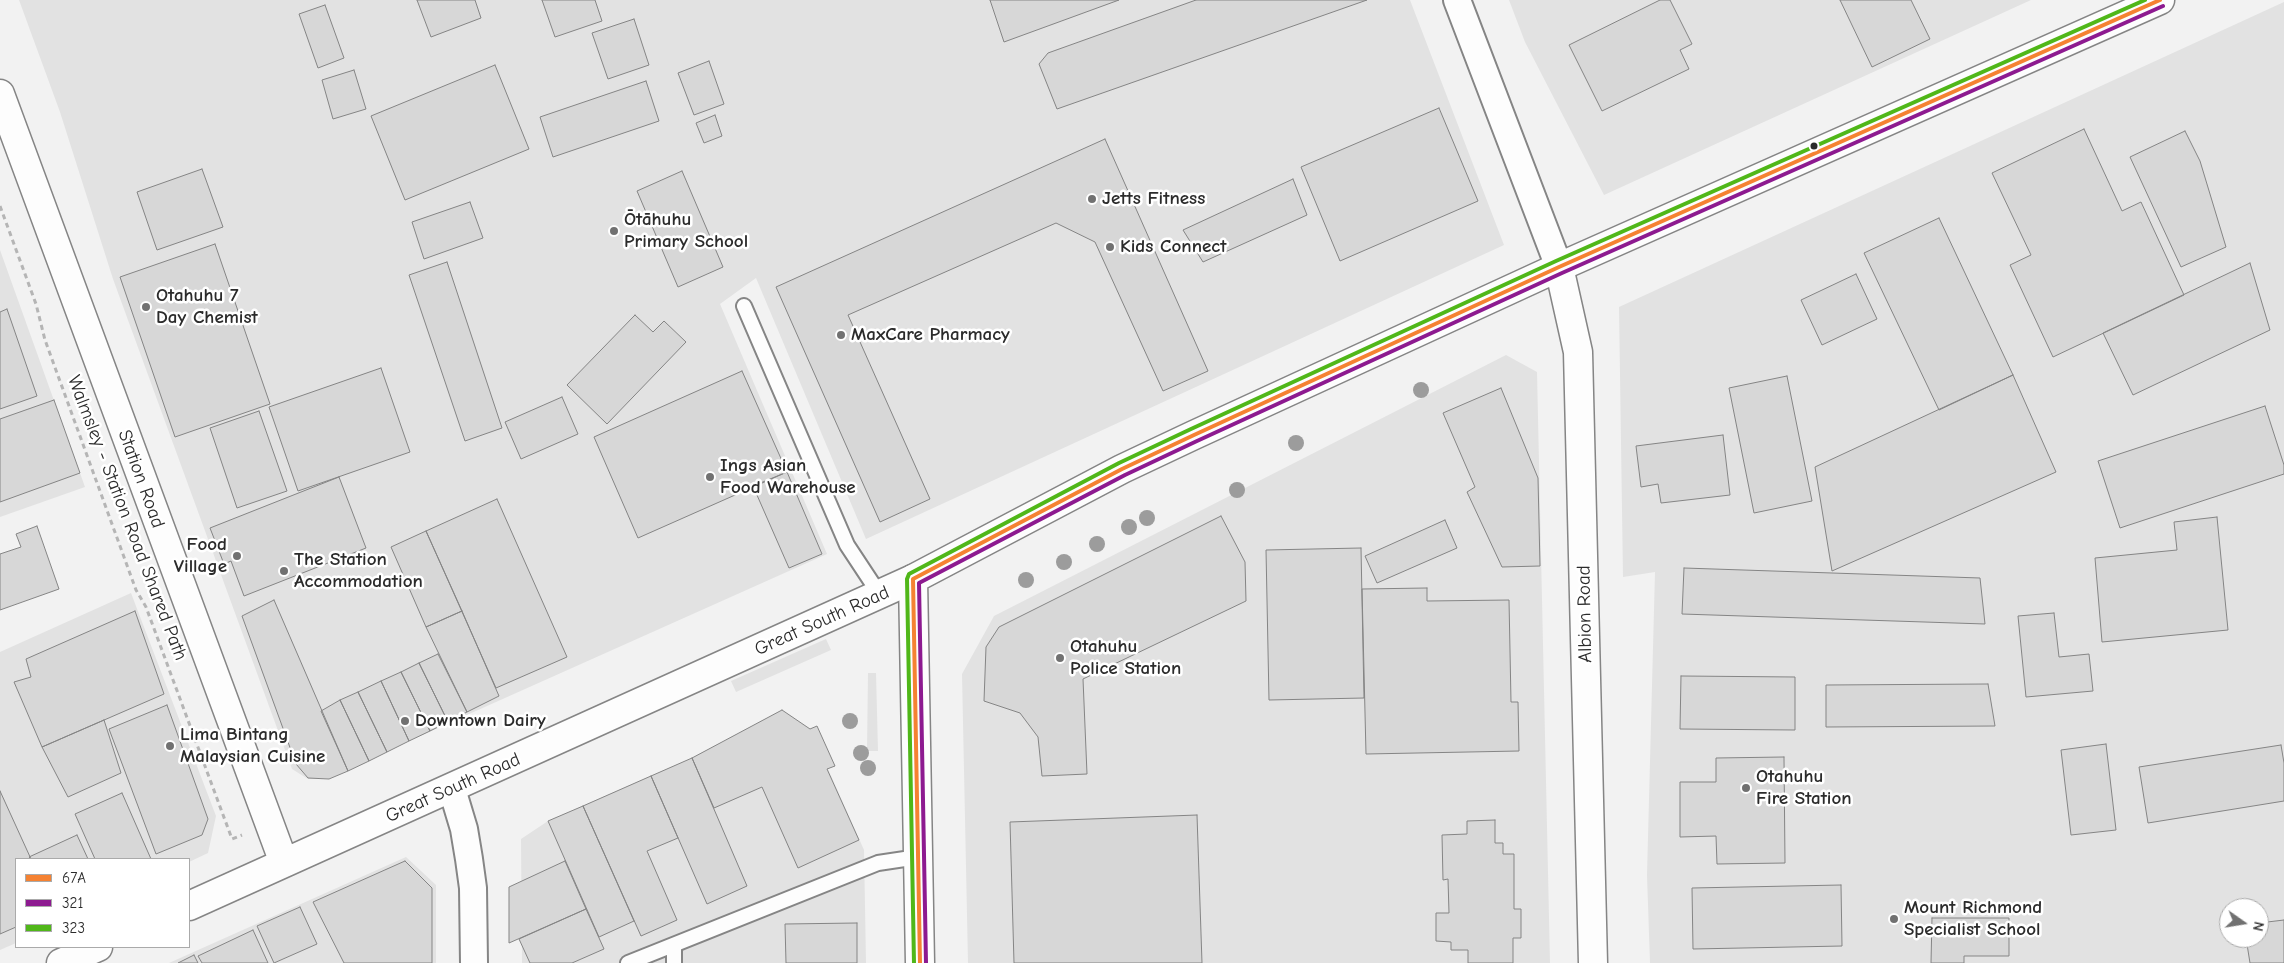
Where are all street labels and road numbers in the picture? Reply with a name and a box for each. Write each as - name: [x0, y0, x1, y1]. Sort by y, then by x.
- street label: Walmsley - Station Road Shared Path: [62, 372, 192, 664]
- street label: Station Road: [113, 427, 169, 531]
- street label: Albion Road: [1573, 565, 1597, 663]
- street label: Great South Road: [751, 581, 893, 661]
- street label: Great South Road: [382, 748, 524, 828]

